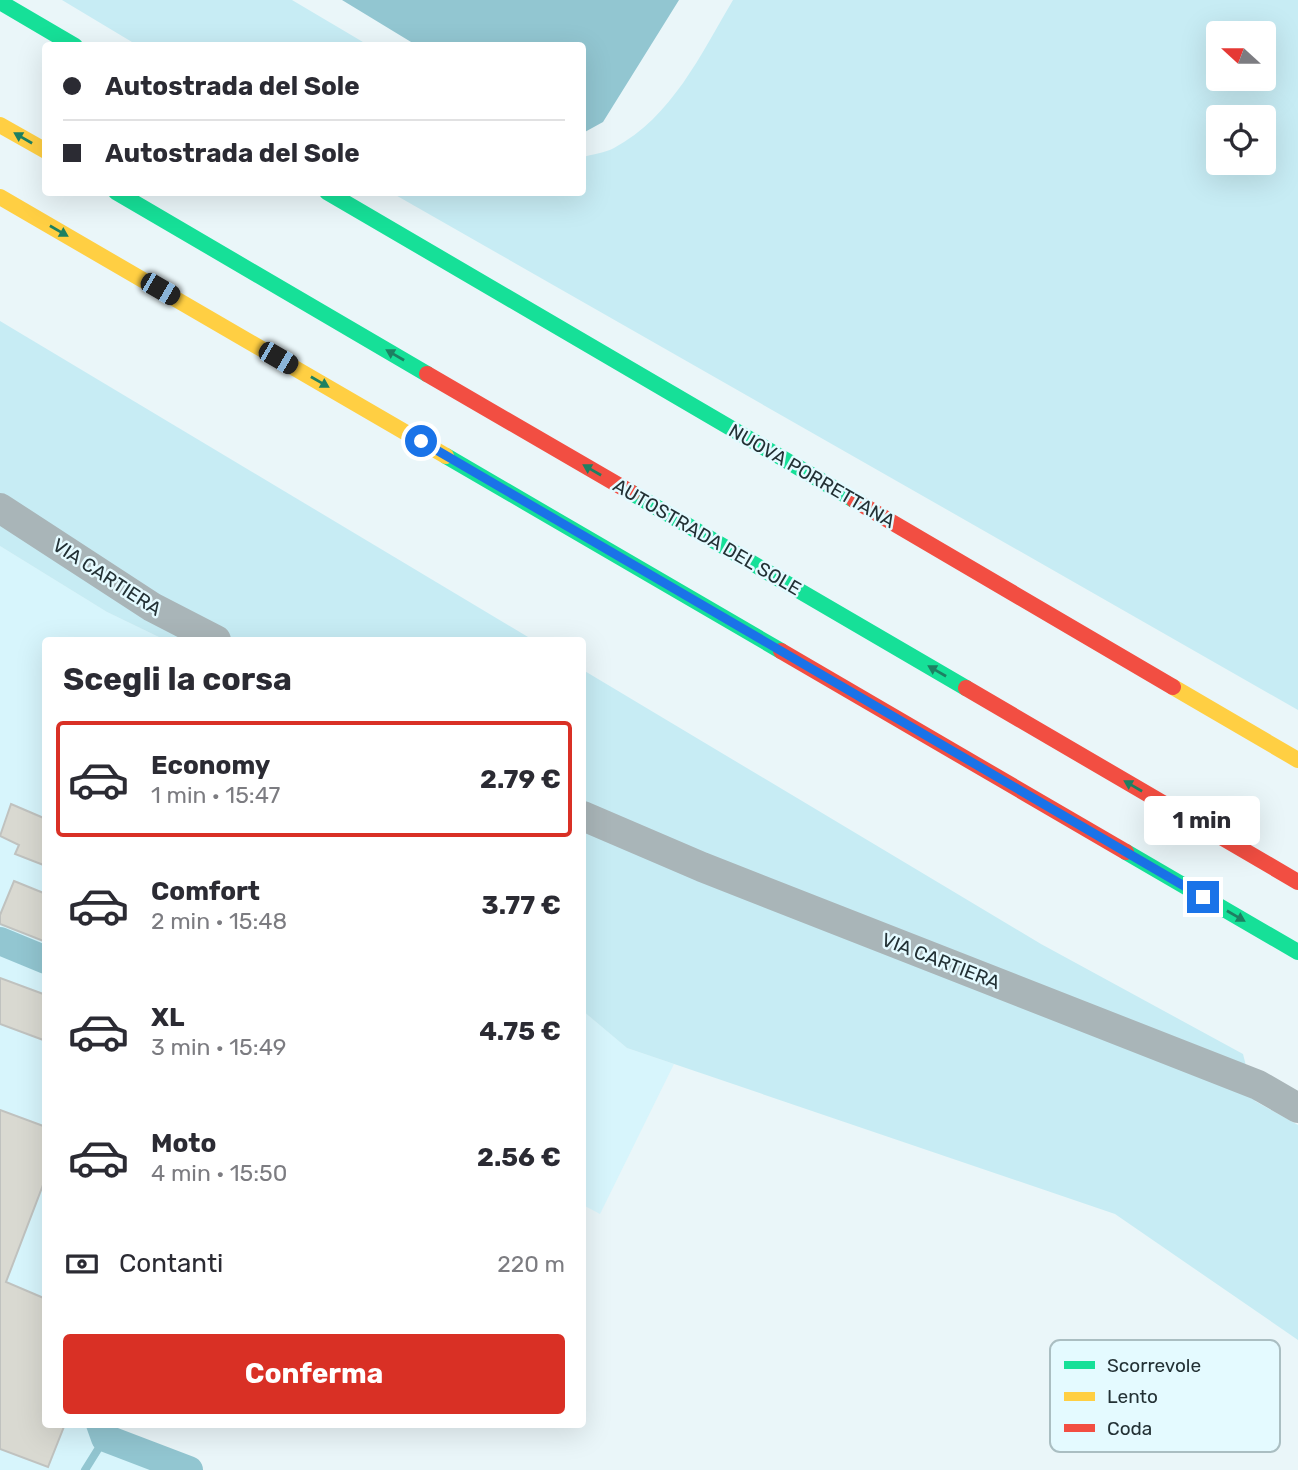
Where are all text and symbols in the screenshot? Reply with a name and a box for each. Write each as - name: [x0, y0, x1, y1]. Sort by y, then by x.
- north arrow: [1206, 21, 1276, 91]
- map controls: [1206, 21, 1276, 175]
- text: Autostrada del Sole: [105, 71, 360, 102]
- button: locate: [1206, 105, 1276, 175]
- one-way arrow: [13, 132, 32, 144]
- text: Autostrada del Sole: [105, 138, 360, 169]
- one-way arrow: [50, 225, 69, 237]
- car: [137, 269, 184, 309]
- car: [255, 338, 302, 378]
- one-way arrow: [386, 349, 405, 362]
- one-way arrow: [310, 376, 329, 388]
- street label: NUOVA PORRETTANA: [725, 419, 899, 533]
- route start: [405, 425, 437, 457]
- one-way arrow: [582, 464, 602, 476]
- street label: AUTOSTRADA DEL SOLE: [609, 474, 805, 600]
- street label: VIA CARTIERA: [48, 533, 166, 621]
- text: Scegli la corsa: [63, 660, 292, 698]
- one-way arrow: [927, 665, 946, 677]
- icon: car: [67, 748, 130, 811]
- text: Economy: [151, 750, 270, 781]
- text: 2.79 €: [480, 764, 561, 795]
- one-way arrow: [1124, 779, 1143, 792]
- text: 1 min · 15:47: [151, 781, 280, 809]
- callout: 1 min: [1145, 796, 1261, 844]
- text: 1 min: [1173, 806, 1231, 834]
- icon: car: [67, 874, 130, 937]
- text: Comfort: [151, 876, 260, 907]
- route end: [1187, 881, 1219, 913]
- text: 3.77 €: [482, 890, 561, 921]
- text: 2 min · 15:48: [151, 907, 287, 935]
- one-way arrow: [1227, 910, 1246, 922]
- street label: VIA CARTIERA: [879, 928, 1004, 994]
- icon: car: [67, 1000, 130, 1063]
- text: XL: [151, 1002, 184, 1033]
- text: 4.75 €: [479, 1016, 561, 1047]
- text: 3 min · 15:49: [151, 1033, 286, 1061]
- icon: car: [67, 1126, 130, 1189]
- text: Moto: [151, 1128, 216, 1159]
- text: 2.56 €: [477, 1142, 561, 1173]
- text: 4 min · 15:50: [151, 1159, 287, 1187]
- icon: cash: [63, 1245, 101, 1283]
- text: Contanti: [119, 1248, 223, 1279]
- text: 220 m: [497, 1250, 565, 1278]
- button: Conferma: [63, 1334, 565, 1414]
- legend: [1050, 1340, 1280, 1452]
- text: Scorrevole: [1107, 1354, 1201, 1377]
- text: Lento: [1107, 1385, 1158, 1408]
- text: Coda: [1107, 1417, 1152, 1440]

